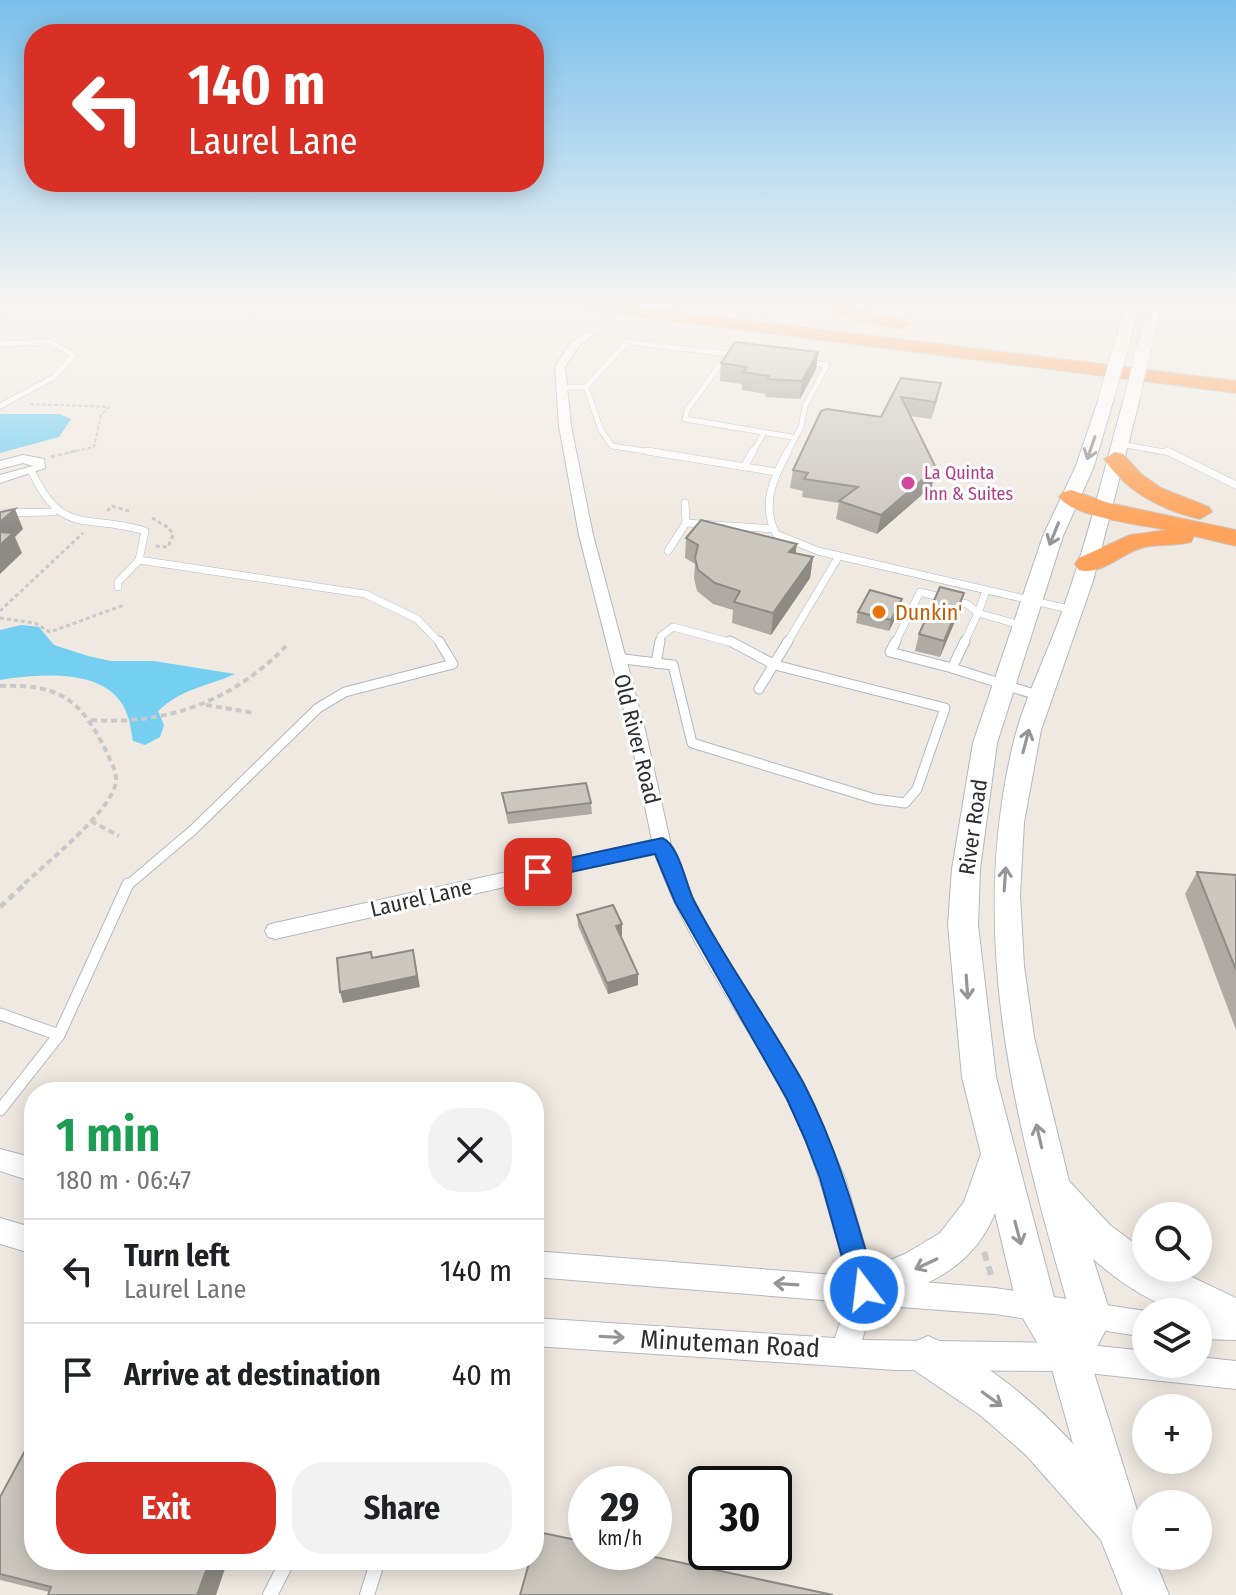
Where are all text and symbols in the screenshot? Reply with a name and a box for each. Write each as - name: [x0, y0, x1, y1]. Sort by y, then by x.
- text: 140 m: [188, 52, 325, 119]
- icon: left: [56, 56, 160, 160]
- text: Laurel Lane: [188, 120, 358, 164]
- one-way arrow: [1083, 435, 1098, 461]
- place label: La Quinta Inn & Suites: [924, 462, 1014, 505]
- marker: La Quinta Inn & Suites: [899, 474, 917, 492]
- one-way arrow: [1046, 521, 1061, 546]
- place label: Dunkin': [895, 599, 963, 626]
- marker: Dunkin': [870, 603, 888, 621]
- street label: Old River Road: [608, 671, 666, 807]
- one-way arrow: [1019, 729, 1034, 755]
- street label: River Road: [953, 777, 993, 877]
- pin: [504, 838, 572, 906]
- icon: arrive: [516, 850, 560, 894]
- one-way arrow: [998, 866, 1013, 893]
- street label: Laurel Lane: [367, 873, 475, 923]
- one-way arrow: [960, 973, 975, 1000]
- text: 1 min: [56, 1106, 161, 1164]
- button: close: [428, 1108, 512, 1192]
- one-way arrow: [1030, 1123, 1045, 1149]
- text: 180 m · 06:47: [56, 1165, 191, 1196]
- map controls: [1132, 1202, 1212, 1570]
- button: search: [1132, 1202, 1212, 1282]
- one-way arrow: [1012, 1219, 1027, 1245]
- text: Turn left: [124, 1238, 230, 1274]
- position arrow: [822, 1248, 906, 1332]
- icon: left: [56, 1249, 100, 1293]
- text: 140 m: [440, 1253, 512, 1289]
- one-way arrow: [914, 1257, 938, 1272]
- text: Laurel Lane: [124, 1274, 246, 1305]
- one-way arrow: [773, 1276, 800, 1291]
- button: layers: [1132, 1298, 1212, 1378]
- street label: Minuteman Road: [639, 1324, 821, 1364]
- one-way arrow: [598, 1330, 625, 1345]
- icon: arrive: [56, 1353, 100, 1397]
- text: Arrive at destination: [124, 1357, 381, 1393]
- text: 40 m: [452, 1357, 512, 1393]
- one-way arrow: [981, 1391, 1003, 1408]
- button: +: [1132, 1394, 1212, 1474]
- button: Exit: [56, 1462, 276, 1554]
- button: Share: [292, 1462, 512, 1554]
- speed limit sign: 30: [688, 1466, 792, 1570]
- text: 29: [600, 1484, 639, 1532]
- button: −: [1132, 1490, 1212, 1570]
- text: km/h: [598, 1526, 642, 1550]

